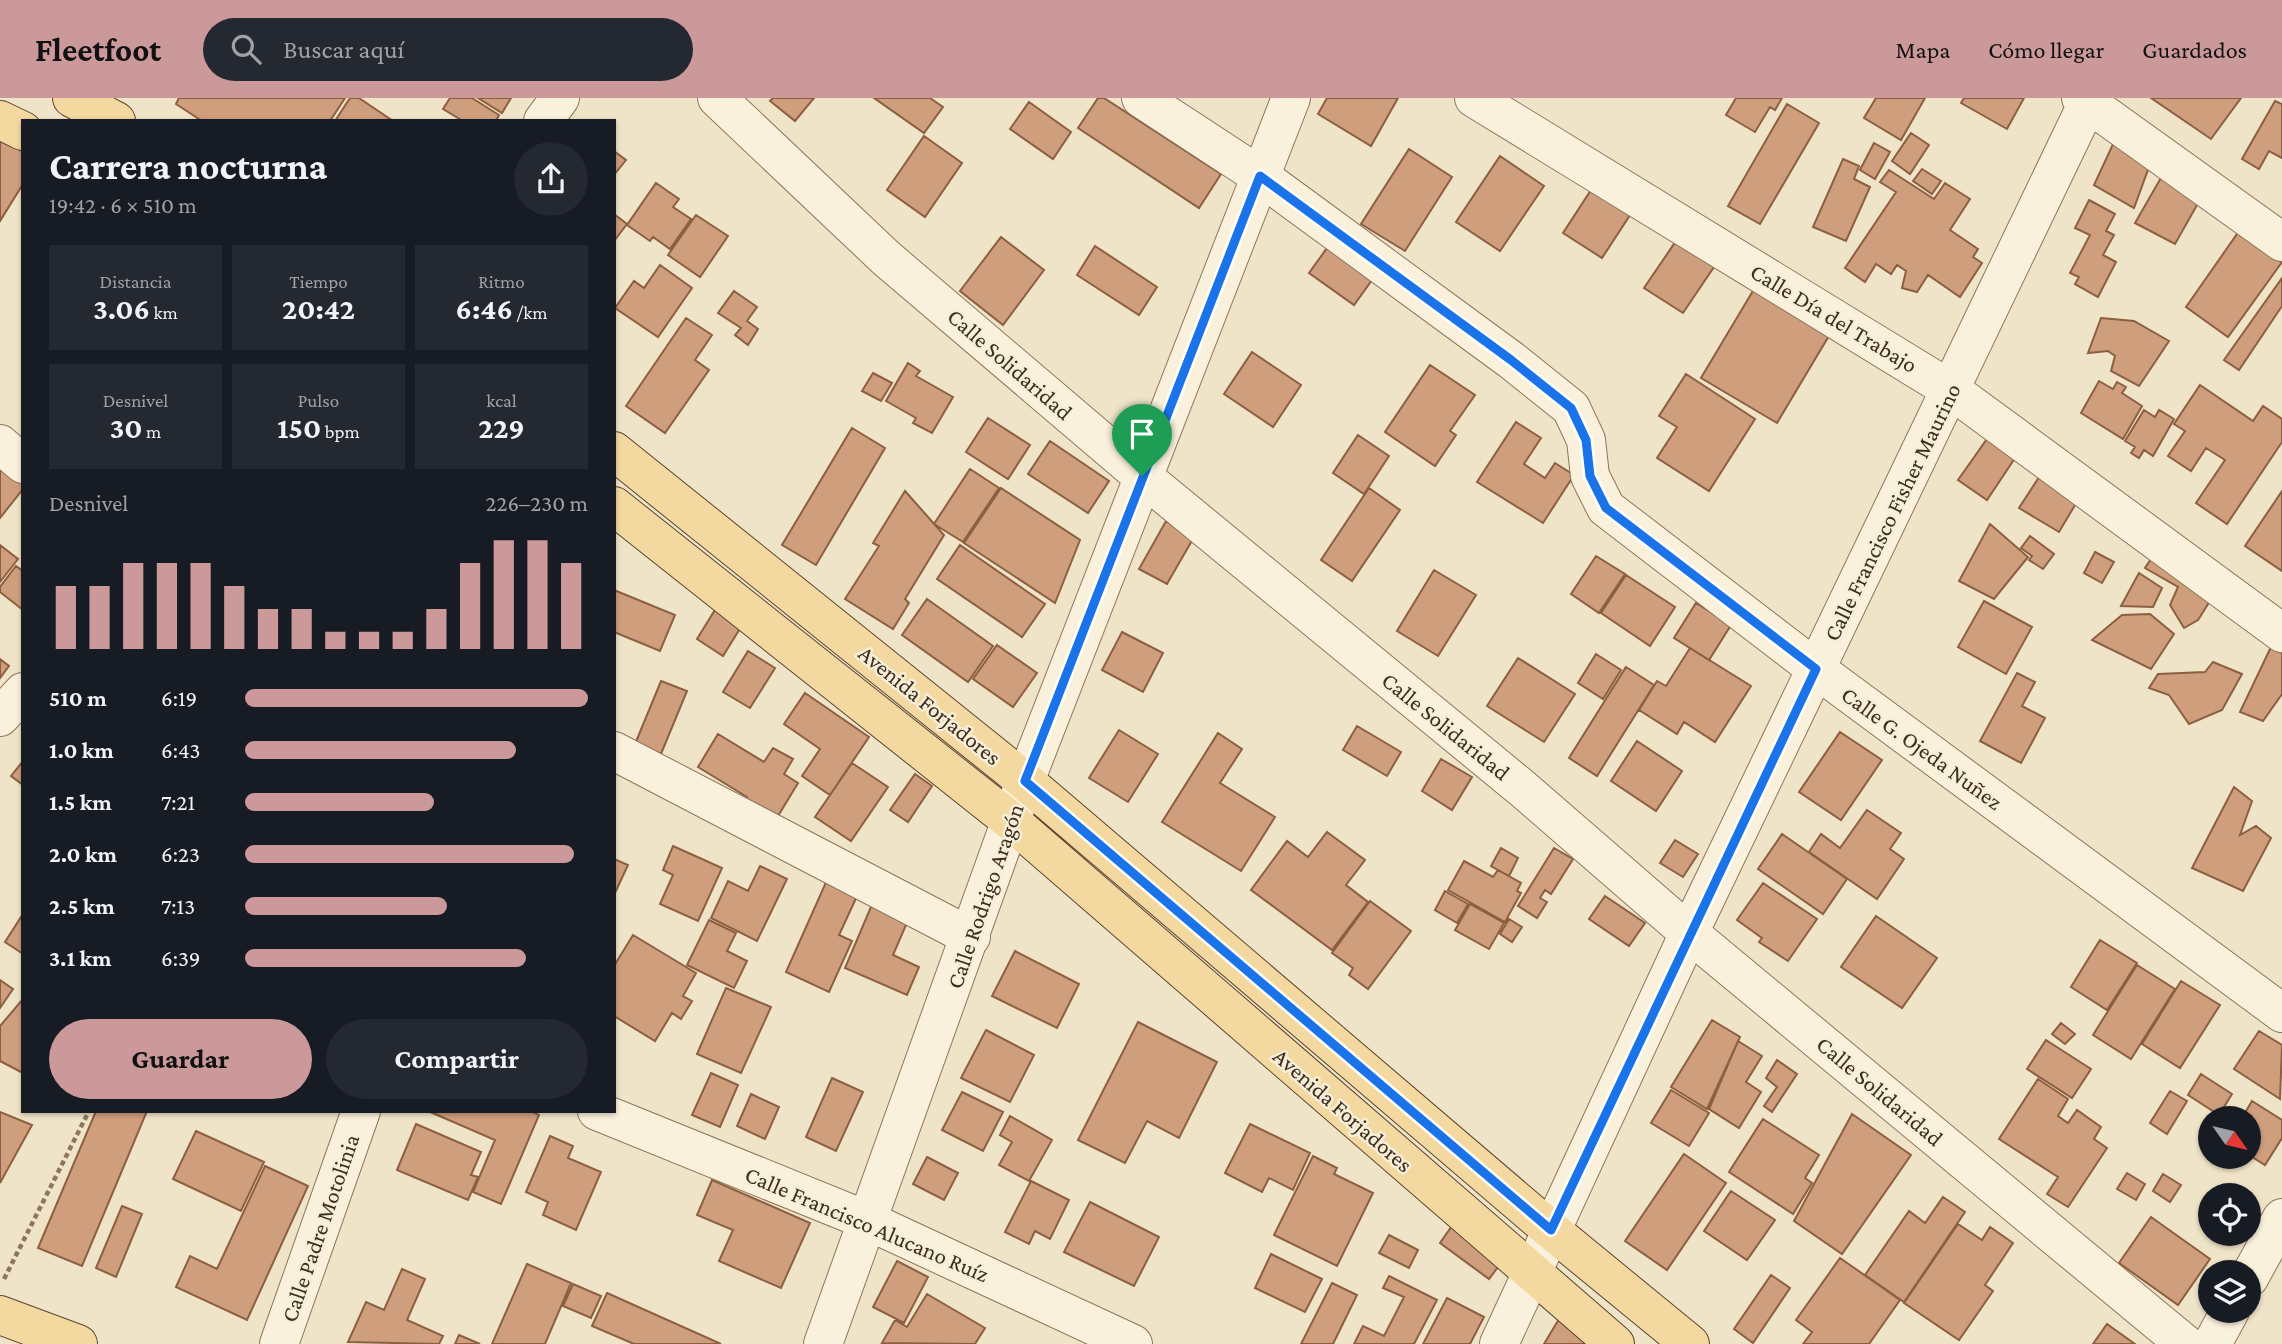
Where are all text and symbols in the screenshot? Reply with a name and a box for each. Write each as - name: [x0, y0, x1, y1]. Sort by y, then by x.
- search box: [203, 18, 693, 81]
- icon: search: [227, 30, 265, 68]
- text: Fleetfoot: [35, 31, 161, 68]
- text: Buscar aquí: [283, 35, 404, 64]
- text: Mapa: [1896, 36, 1950, 63]
- text: Cómo llegar: [1988, 36, 2104, 63]
- text: Guardados: [2142, 36, 2247, 63]
- button: share: [514, 142, 588, 216]
- text: Carrera nocturna: [49, 145, 327, 187]
- text: 19:42 · 6 × 510 m: [49, 192, 197, 218]
- street label: Calle Día del Trabajo: [1746, 258, 1922, 378]
- text: Distancia: [100, 271, 171, 292]
- text: Tiempo: [289, 271, 348, 292]
- text: Ritmo: [478, 271, 525, 292]
- text: 3.06: [93, 292, 150, 325]
- text: 20:42: [282, 292, 355, 325]
- text: 6:46: [456, 292, 513, 325]
- text: km: [150, 302, 178, 323]
- text: /km: [513, 302, 547, 323]
- street label: Calle Solidaridad: [942, 303, 1078, 425]
- street label: Calle Francisco Fisher Maurino: [1818, 379, 1966, 645]
- text: Desnivel: [103, 390, 168, 411]
- text: Pulso: [298, 390, 339, 411]
- text: kcal: [486, 390, 517, 411]
- pin: [1112, 404, 1172, 476]
- text: 30: [110, 411, 143, 444]
- text: 150: [277, 411, 321, 444]
- text: 229: [478, 411, 525, 444]
- icon: arrive: [1123, 415, 1161, 453]
- text: m: [143, 421, 161, 442]
- text: bpm: [321, 421, 360, 442]
- text: Desnivel: [49, 490, 128, 516]
- text: 226–230 m: [486, 490, 588, 516]
- street label: Avenida Forjadores: [854, 640, 1006, 770]
- street label: Calle Solidaridad: [1377, 667, 1515, 785]
- street label: Calle G. Ojeda Nuñez: [1836, 681, 2008, 815]
- text: 510 m: [49, 685, 107, 711]
- text: 6:19: [161, 685, 197, 711]
- text: 1.0 km: [49, 737, 114, 763]
- text: 6:43: [161, 737, 200, 763]
- text: 1.5 km: [49, 789, 112, 815]
- text: 7:21: [161, 789, 195, 815]
- street label: Calle Rodrigo Aragón: [941, 800, 1029, 992]
- text: 2.0 km: [49, 841, 117, 867]
- text: 6:23: [161, 841, 200, 867]
- text: 2.5 km: [49, 893, 115, 919]
- text: 7:13: [161, 893, 195, 919]
- text: 3.1 km: [49, 945, 112, 971]
- text: 6:39: [161, 945, 200, 971]
- button: Guardar: [49, 1019, 312, 1099]
- button: Compartir: [326, 1019, 588, 1099]
- street label: Calle Solidaridad: [1812, 1031, 1948, 1151]
- street label: Avenida Forjadores: [1268, 1043, 1418, 1177]
- north arrow: [2198, 1106, 2261, 1169]
- map controls: [2198, 1106, 2261, 1323]
- street label: Calle Padre Motolinia: [276, 1130, 364, 1325]
- street label: Calle Francisco Alucano Ruíz: [741, 1161, 993, 1287]
- button: locate: [2198, 1183, 2261, 1246]
- button: layers: [2198, 1260, 2261, 1323]

